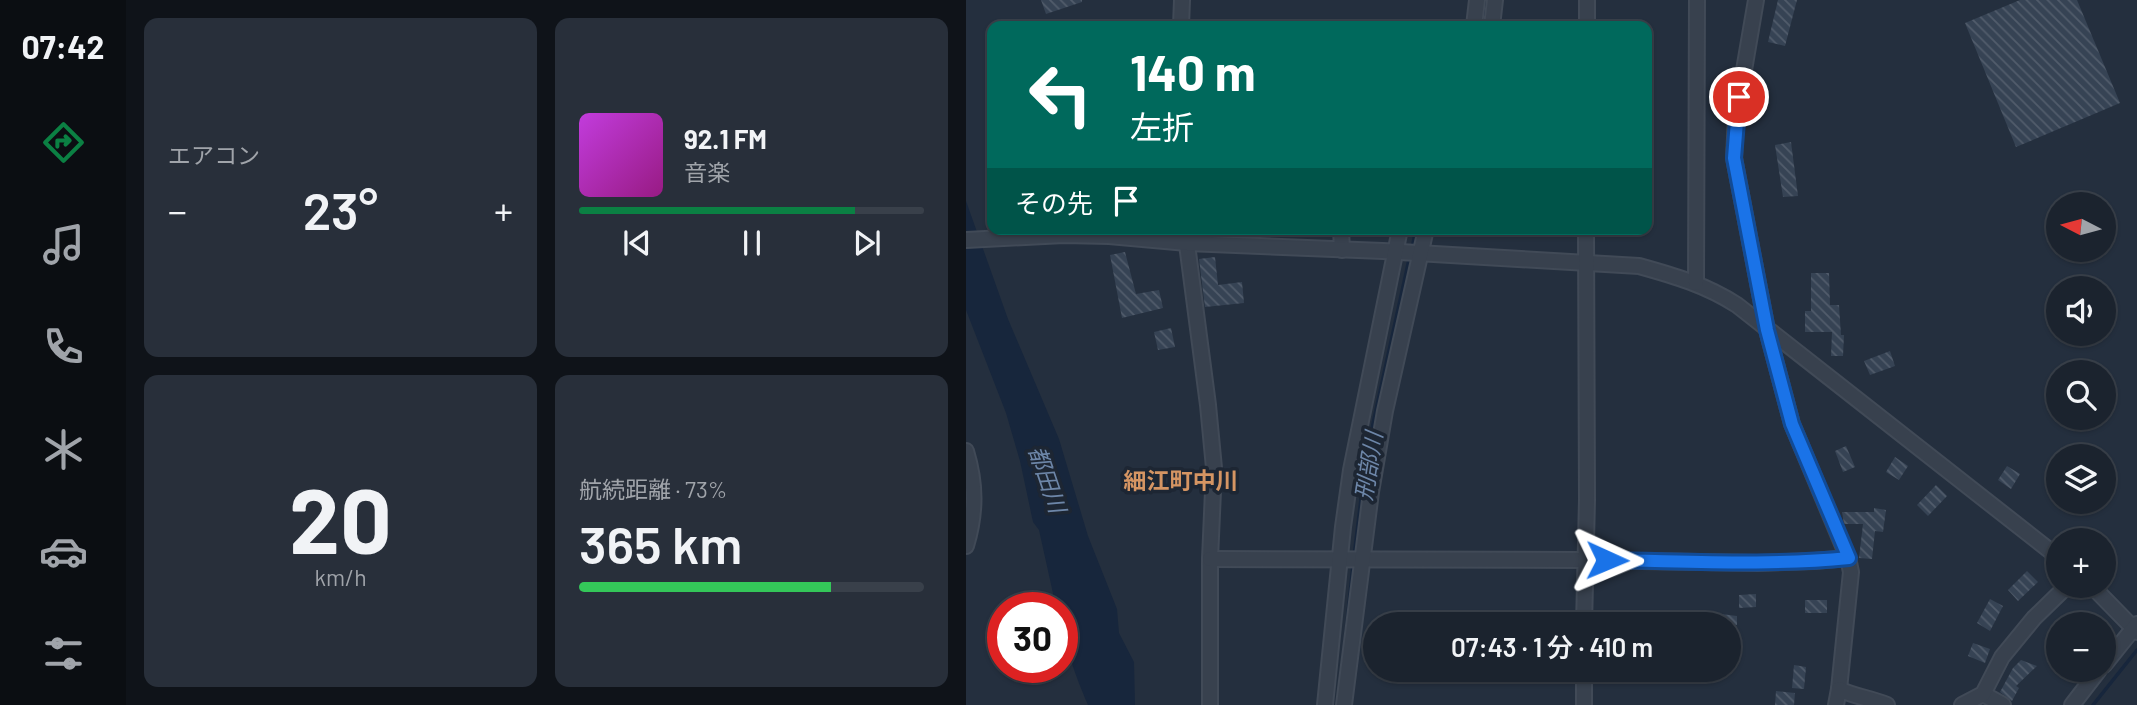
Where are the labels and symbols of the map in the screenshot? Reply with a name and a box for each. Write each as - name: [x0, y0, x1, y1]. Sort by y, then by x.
- pin: [1709, 67, 1769, 127]
- north arrow: [2046, 192, 2116, 262]
- water label: 刑部川: [1349, 427, 1388, 502]
- water label: 都田川: [1024, 442, 1073, 519]
- district label: 細江町中川: [1124, 466, 1239, 494]
- position arrow: [1570, 523, 1644, 597]
- speed limit sign: 30: [987, 592, 1078, 683]

